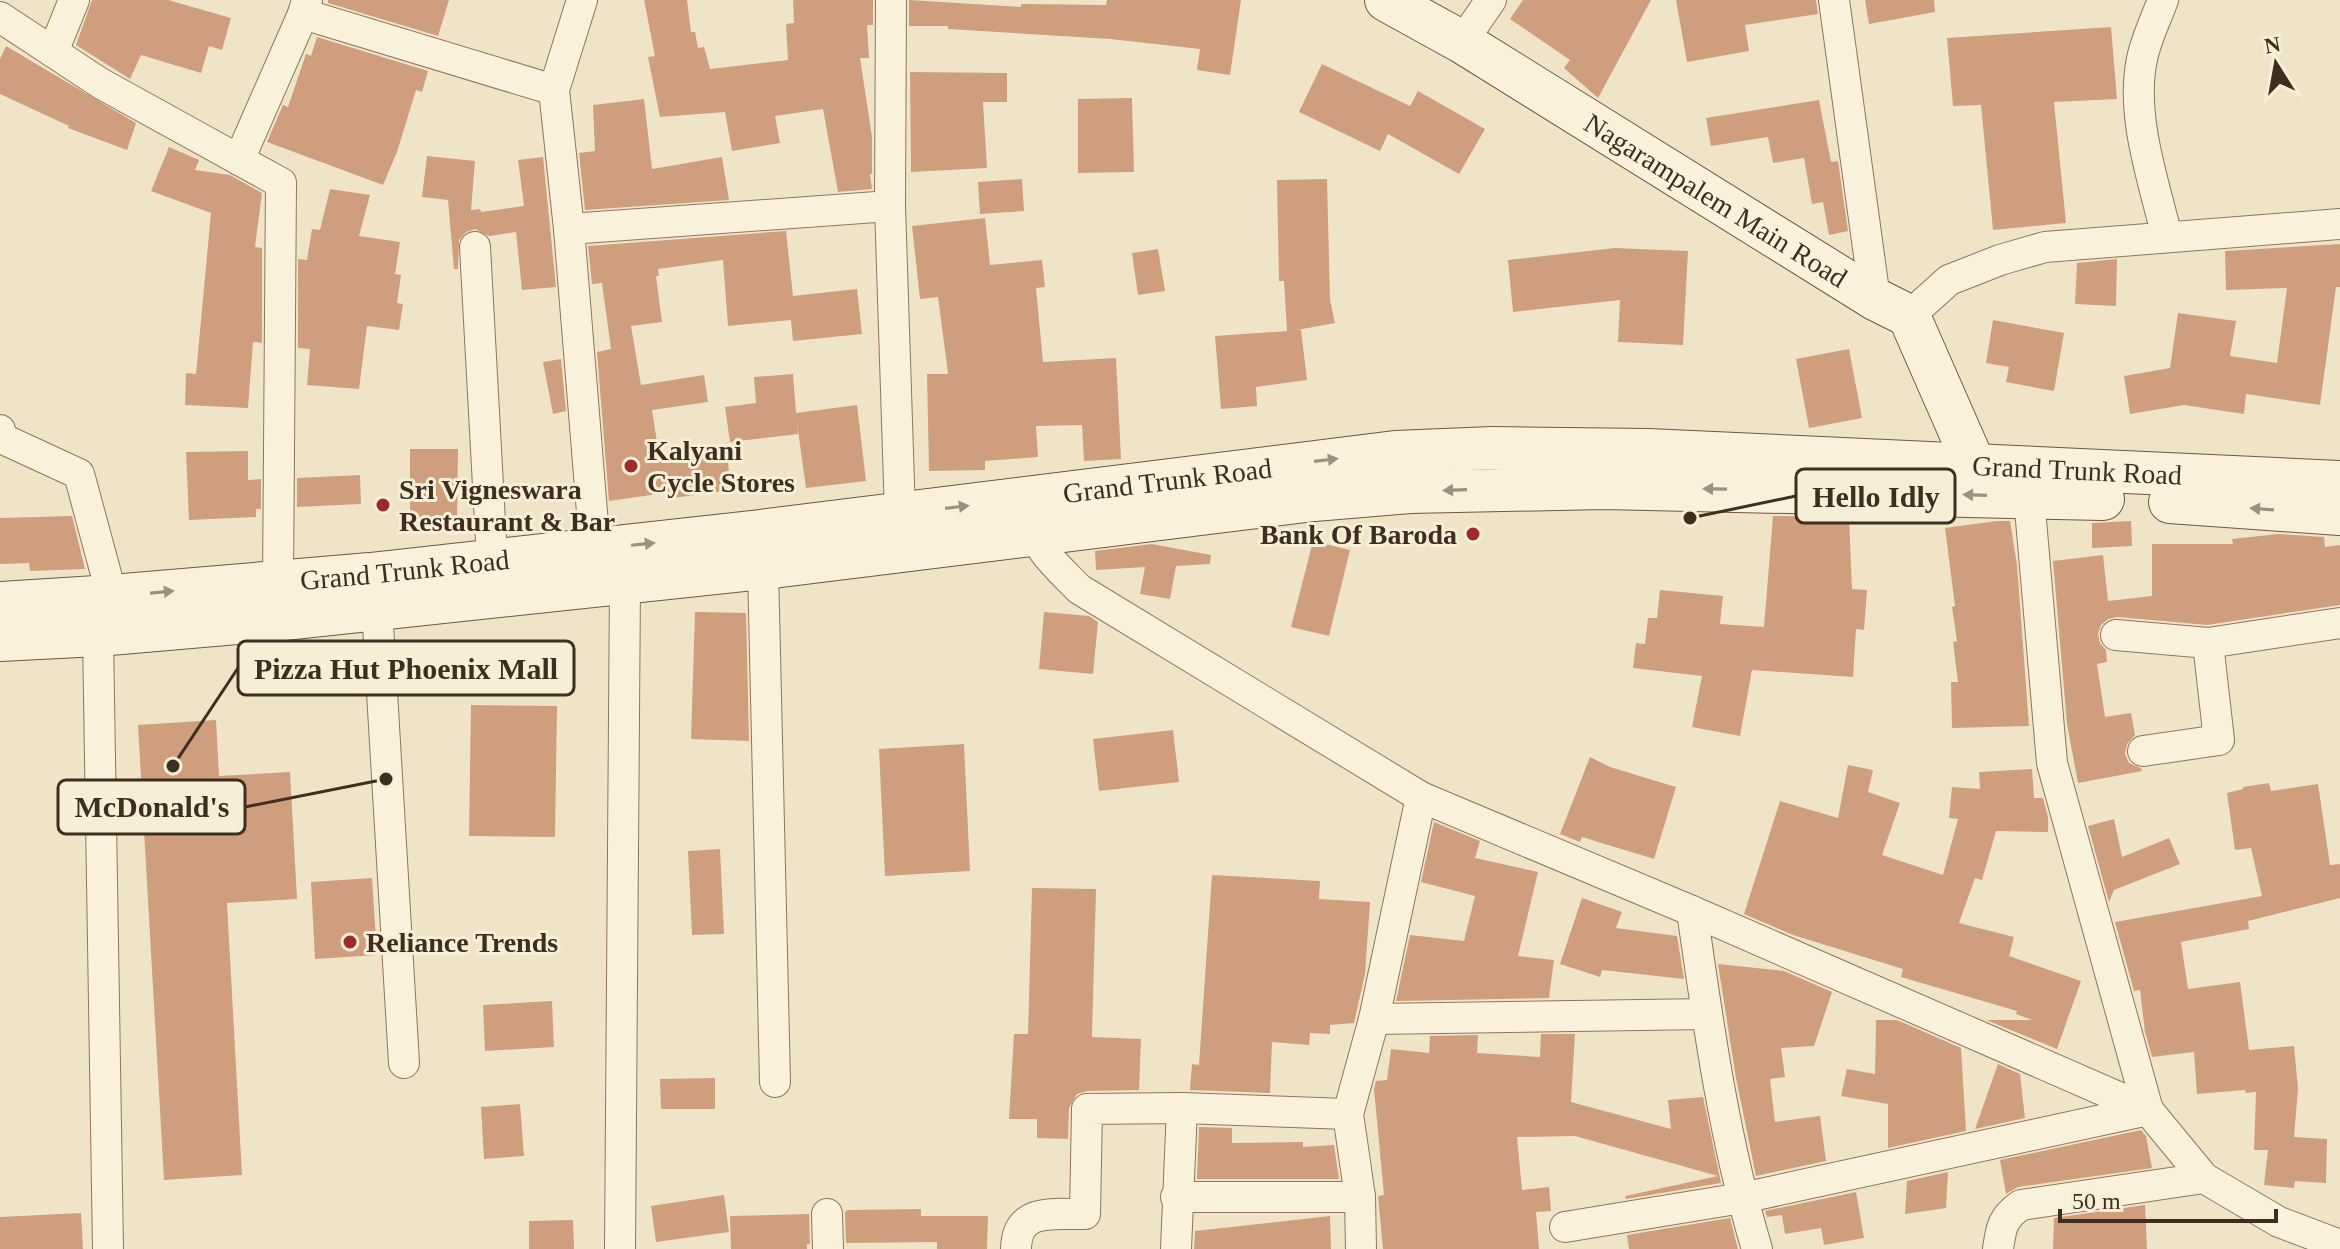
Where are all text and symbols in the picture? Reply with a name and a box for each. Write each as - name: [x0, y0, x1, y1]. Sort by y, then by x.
- north arrow: [2236, 24, 2316, 104]
- text: N: [2262, 31, 2283, 59]
- street label: Nagarampalem Main Road: [1579, 107, 1853, 294]
- place label: Kalyani Cycle Stores: [647, 435, 795, 498]
- street label: Grand Trunk Road: [1971, 450, 2183, 491]
- street label: Grand Trunk Road: [1061, 452, 1274, 509]
- one-way arrow: [1314, 454, 1339, 467]
- marker: Kalyani Cycle Stores: [622, 457, 640, 475]
- callout: Hello Idly: [1796, 469, 1955, 523]
- place label: Sri Vigneswara Restaurant & Bar: [399, 474, 615, 537]
- text: Hello Idly: [1812, 480, 1940, 513]
- one-way arrow: [1442, 483, 1467, 496]
- one-way arrow: [1702, 483, 1727, 496]
- one-way arrow: [1962, 489, 1987, 502]
- marker: Sri Vigneswara Restaurant & Bar: [374, 496, 392, 514]
- one-way arrow: [945, 500, 970, 513]
- one-way arrow: [2249, 502, 2274, 515]
- place label: Bank Of Baroda: [1260, 519, 1457, 550]
- marker: Bank Of Baroda: [1464, 525, 1482, 543]
- one-way arrow: [631, 537, 656, 550]
- street label: Grand Trunk Road: [299, 544, 511, 596]
- one-way arrow: [150, 585, 175, 598]
- callout: Pizza Hut Phoenix Mall: [238, 641, 574, 695]
- text: Pizza Hut Phoenix Mall: [254, 652, 558, 685]
- callout: McDonald's: [58, 780, 245, 834]
- text: McDonald's: [74, 790, 230, 823]
- place label: Reliance Trends: [366, 927, 558, 958]
- marker: Reliance Trends: [341, 933, 359, 951]
- scale bar: [2060, 1173, 2276, 1223]
- text: 50 m: [2072, 1188, 2121, 1214]

